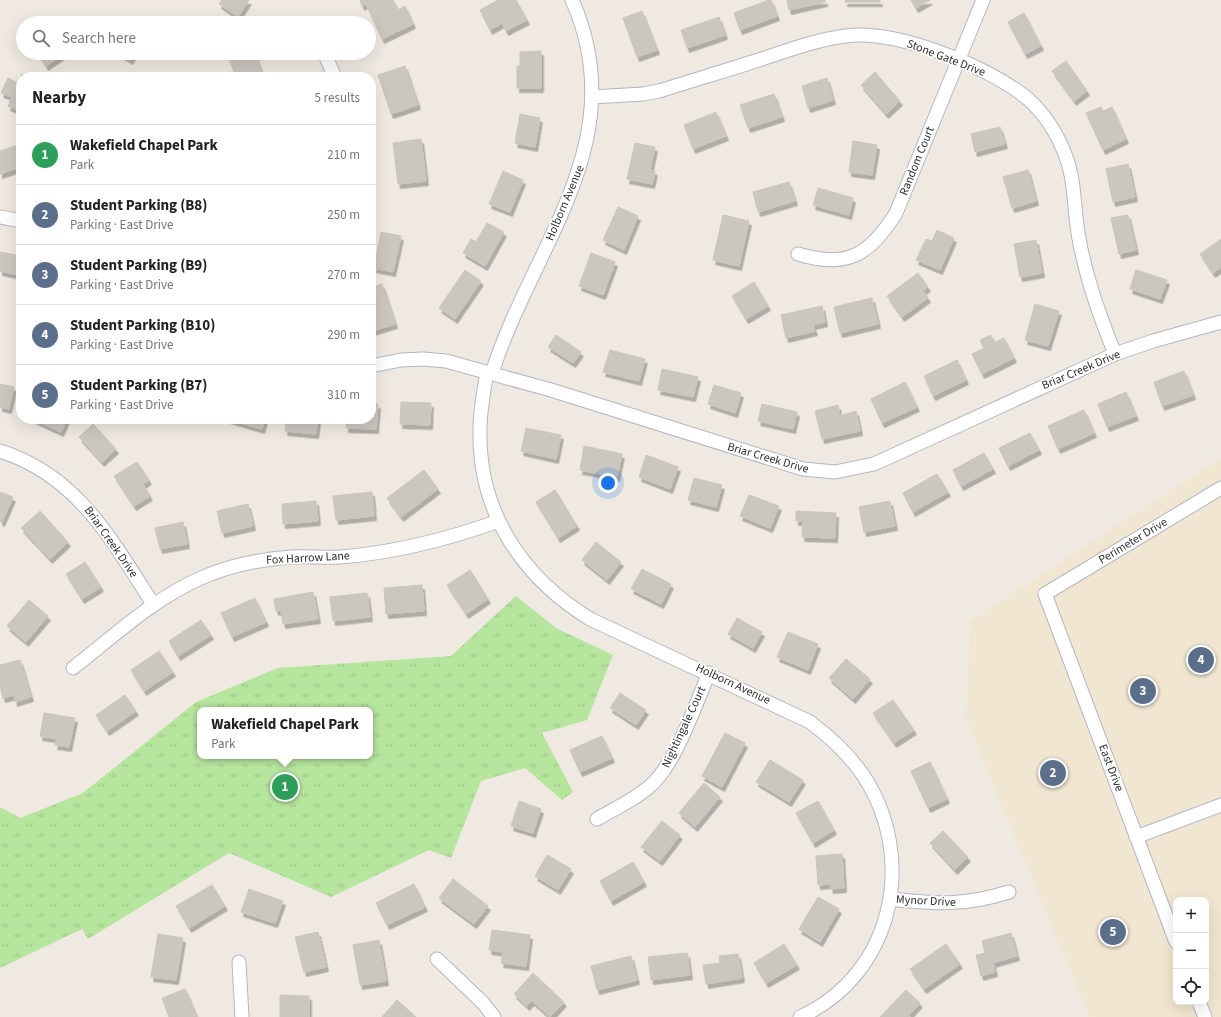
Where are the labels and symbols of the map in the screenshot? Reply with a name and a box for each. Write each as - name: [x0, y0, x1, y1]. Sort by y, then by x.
- street label: Stone Gate Drive: [904, 35, 988, 81]
- street label: Random Court: [895, 124, 939, 198]
- street label: Holborn Avenue: [541, 163, 589, 243]
- street label: Briar Creek Drive: [1039, 346, 1123, 394]
- street label: Briar Creek Drive: [725, 438, 811, 478]
- your location: [598, 473, 618, 493]
- street label: Briar Creek Drive: [80, 503, 142, 581]
- street label: Perimeter Drive: [1095, 514, 1171, 568]
- street label: Fox Harrow Lane: [266, 547, 350, 569]
- pin: 4: [1188, 645, 1214, 675]
- street label: Holborn Avenue: [693, 659, 773, 709]
- pin: 3: [1130, 676, 1156, 706]
- street label: Nightingale Court: [658, 683, 710, 771]
- street label: East Drive: [1094, 742, 1128, 794]
- pin: 2: [1040, 758, 1066, 788]
- pin: 1: [272, 772, 298, 802]
- street label: Mynor Drive: [896, 891, 956, 911]
- pin: 5: [1100, 917, 1126, 947]

